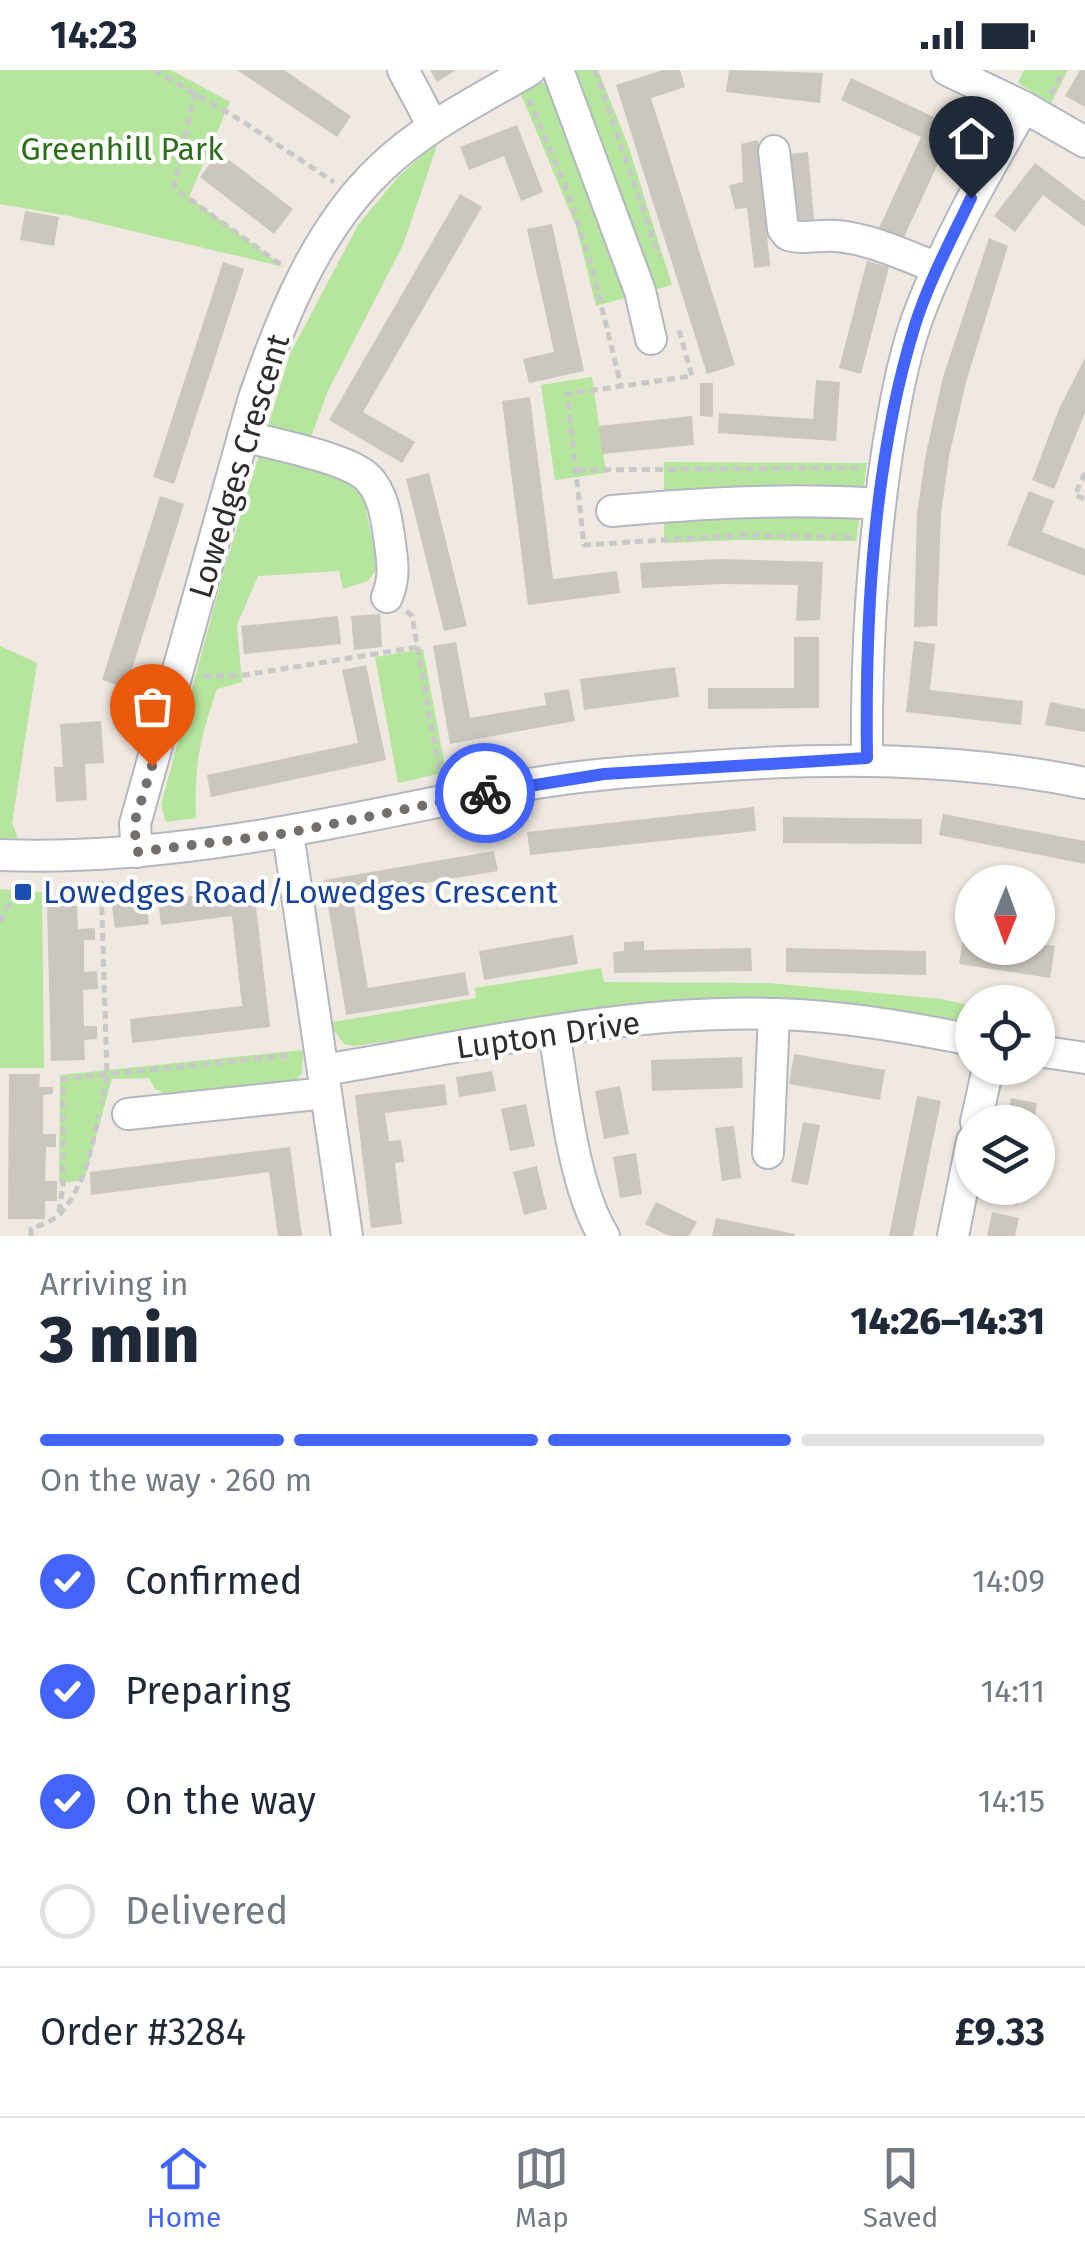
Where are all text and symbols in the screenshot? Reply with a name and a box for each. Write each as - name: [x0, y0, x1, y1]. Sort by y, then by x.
- text: 14:23: [50, 12, 137, 58]
- pin: [929, 96, 1014, 199]
- icon: home: [944, 111, 999, 166]
- park label: Greenhill Park: [20, 130, 224, 168]
- street label: Lowedges Crescent: [181, 329, 297, 603]
- pin: [110, 664, 195, 767]
- icon: bag: [125, 679, 180, 734]
- courier: [435, 743, 535, 843]
- icon: bike: [458, 766, 513, 821]
- north arrow: [955, 865, 1055, 965]
- map controls: [955, 865, 1055, 1205]
- place label: Lowedges Road/Lowedges Crescent: [43, 873, 558, 911]
- marker: Lowedges Road/Lowedges Crescent: [12, 881, 34, 903]
- button: locate: [955, 985, 1055, 1085]
- street label: Lupton Drive: [454, 1003, 642, 1067]
- button: layers: [955, 1105, 1055, 1205]
- text: Arriving in: [40, 1265, 188, 1303]
- text: 14:26–14:31: [851, 1298, 1045, 1344]
- text: 3 min: [40, 1301, 199, 1379]
- text: On the way · 260 m: [40, 1461, 312, 1499]
- icon: check: [40, 1554, 95, 1609]
- text: Confirmed: [125, 1558, 303, 1604]
- text: 14:09: [972, 1562, 1045, 1600]
- icon: check: [40, 1664, 95, 1719]
- text: Preparing: [125, 1668, 291, 1714]
- text: 14:11: [980, 1672, 1045, 1710]
- icon: check: [40, 1774, 95, 1829]
- text: On the way: [125, 1778, 316, 1824]
- text: 14:15: [978, 1782, 1045, 1820]
- text: Delivered: [125, 1888, 288, 1934]
- text: Order #3284: [40, 2009, 246, 2055]
- text: £9.33: [955, 2009, 1045, 2055]
- tab: Home: [147, 2141, 221, 2234]
- tab: Map: [514, 2141, 569, 2234]
- tab: Saved: [863, 2141, 938, 2234]

